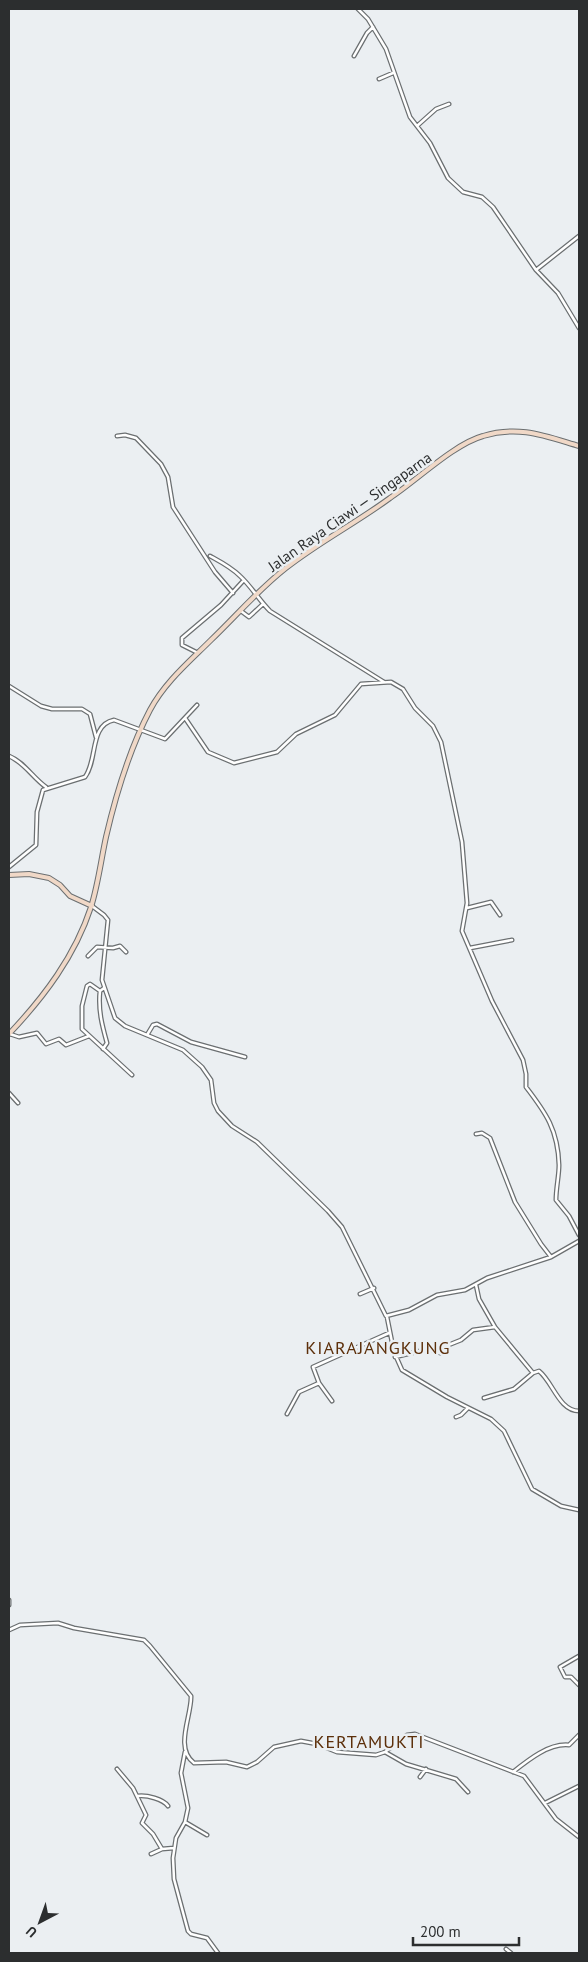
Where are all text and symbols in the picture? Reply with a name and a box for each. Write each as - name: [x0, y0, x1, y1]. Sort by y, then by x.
- street label: Jalan Raya Ciawi — Singaparna: [263, 448, 435, 576]
- district label: KIARAJANGKUNG: [305, 1336, 451, 1359]
- district label: KERTAMUKTI: [313, 1730, 425, 1753]
- north arrow: [15, 1897, 65, 1947]
- scale bar: [413, 1914, 519, 1946]
- text: U: [22, 1922, 41, 1941]
- text: 200 m: [420, 1922, 461, 1941]

